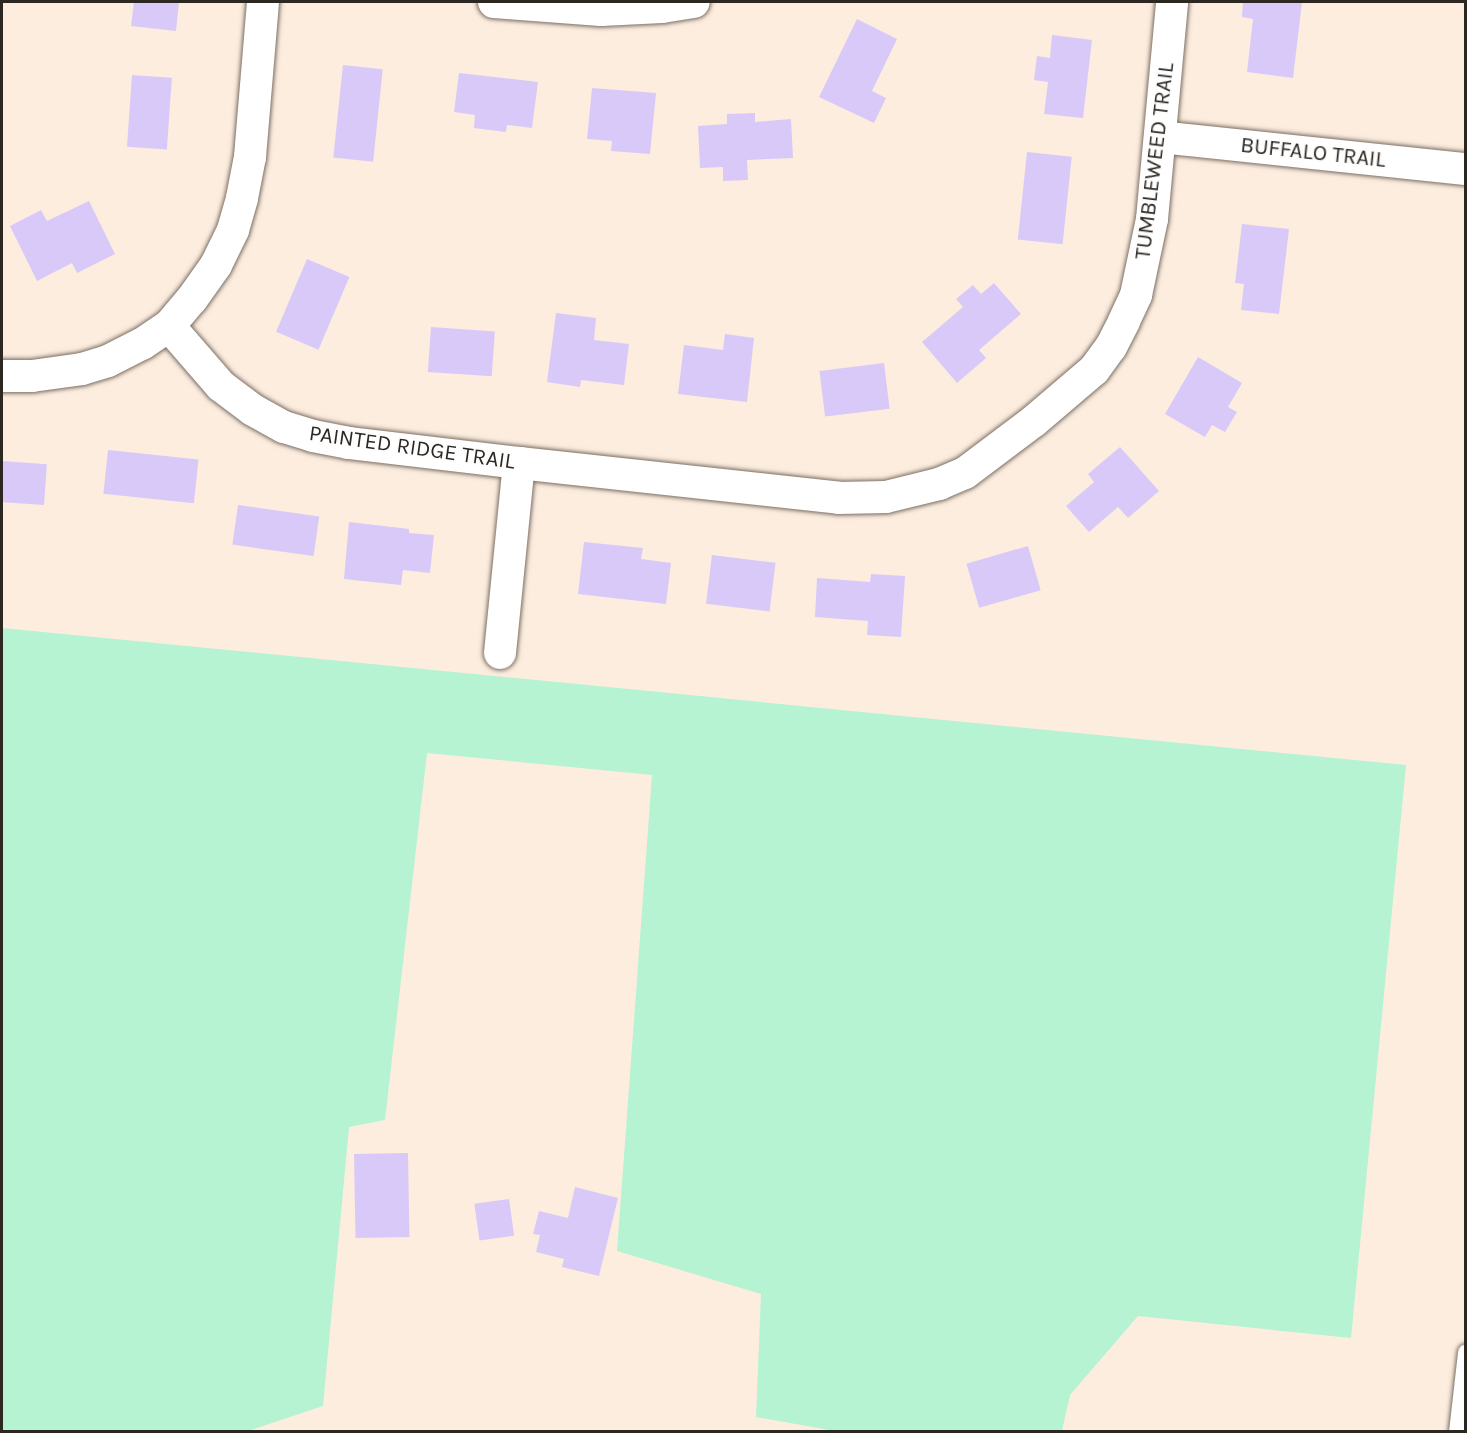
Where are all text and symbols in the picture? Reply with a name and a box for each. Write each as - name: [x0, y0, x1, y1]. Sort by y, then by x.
- street label: TUMBLEWEED TRAIL: [1130, 61, 1180, 261]
- street label: BUFFALO TRAIL: [1239, 132, 1387, 174]
- street label: PAINTED RIDGE TRAIL: [307, 420, 517, 476]

